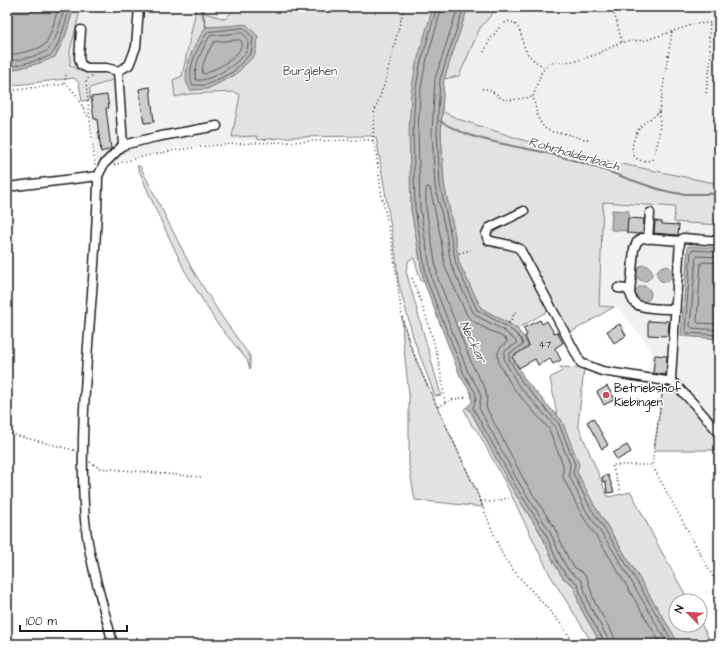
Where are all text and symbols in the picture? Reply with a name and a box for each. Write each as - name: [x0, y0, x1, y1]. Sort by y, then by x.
- park label: Burglehen: [283, 63, 337, 81]
- water label: Rohrhaldenbach: [526, 132, 622, 176]
- water label: Neckar: [455, 318, 492, 368]
- house number: 47: [539, 338, 551, 352]
- place label: Betriebshof Kiebingen: [614, 380, 682, 412]
- marker: Betriebshof Kiebingen: [601, 390, 611, 400]
- north arrow: [668, 593, 708, 633]
- text: N: [671, 603, 688, 615]
- scale bar: [20, 607, 127, 633]
- text: 100 m: [26, 613, 57, 630]

